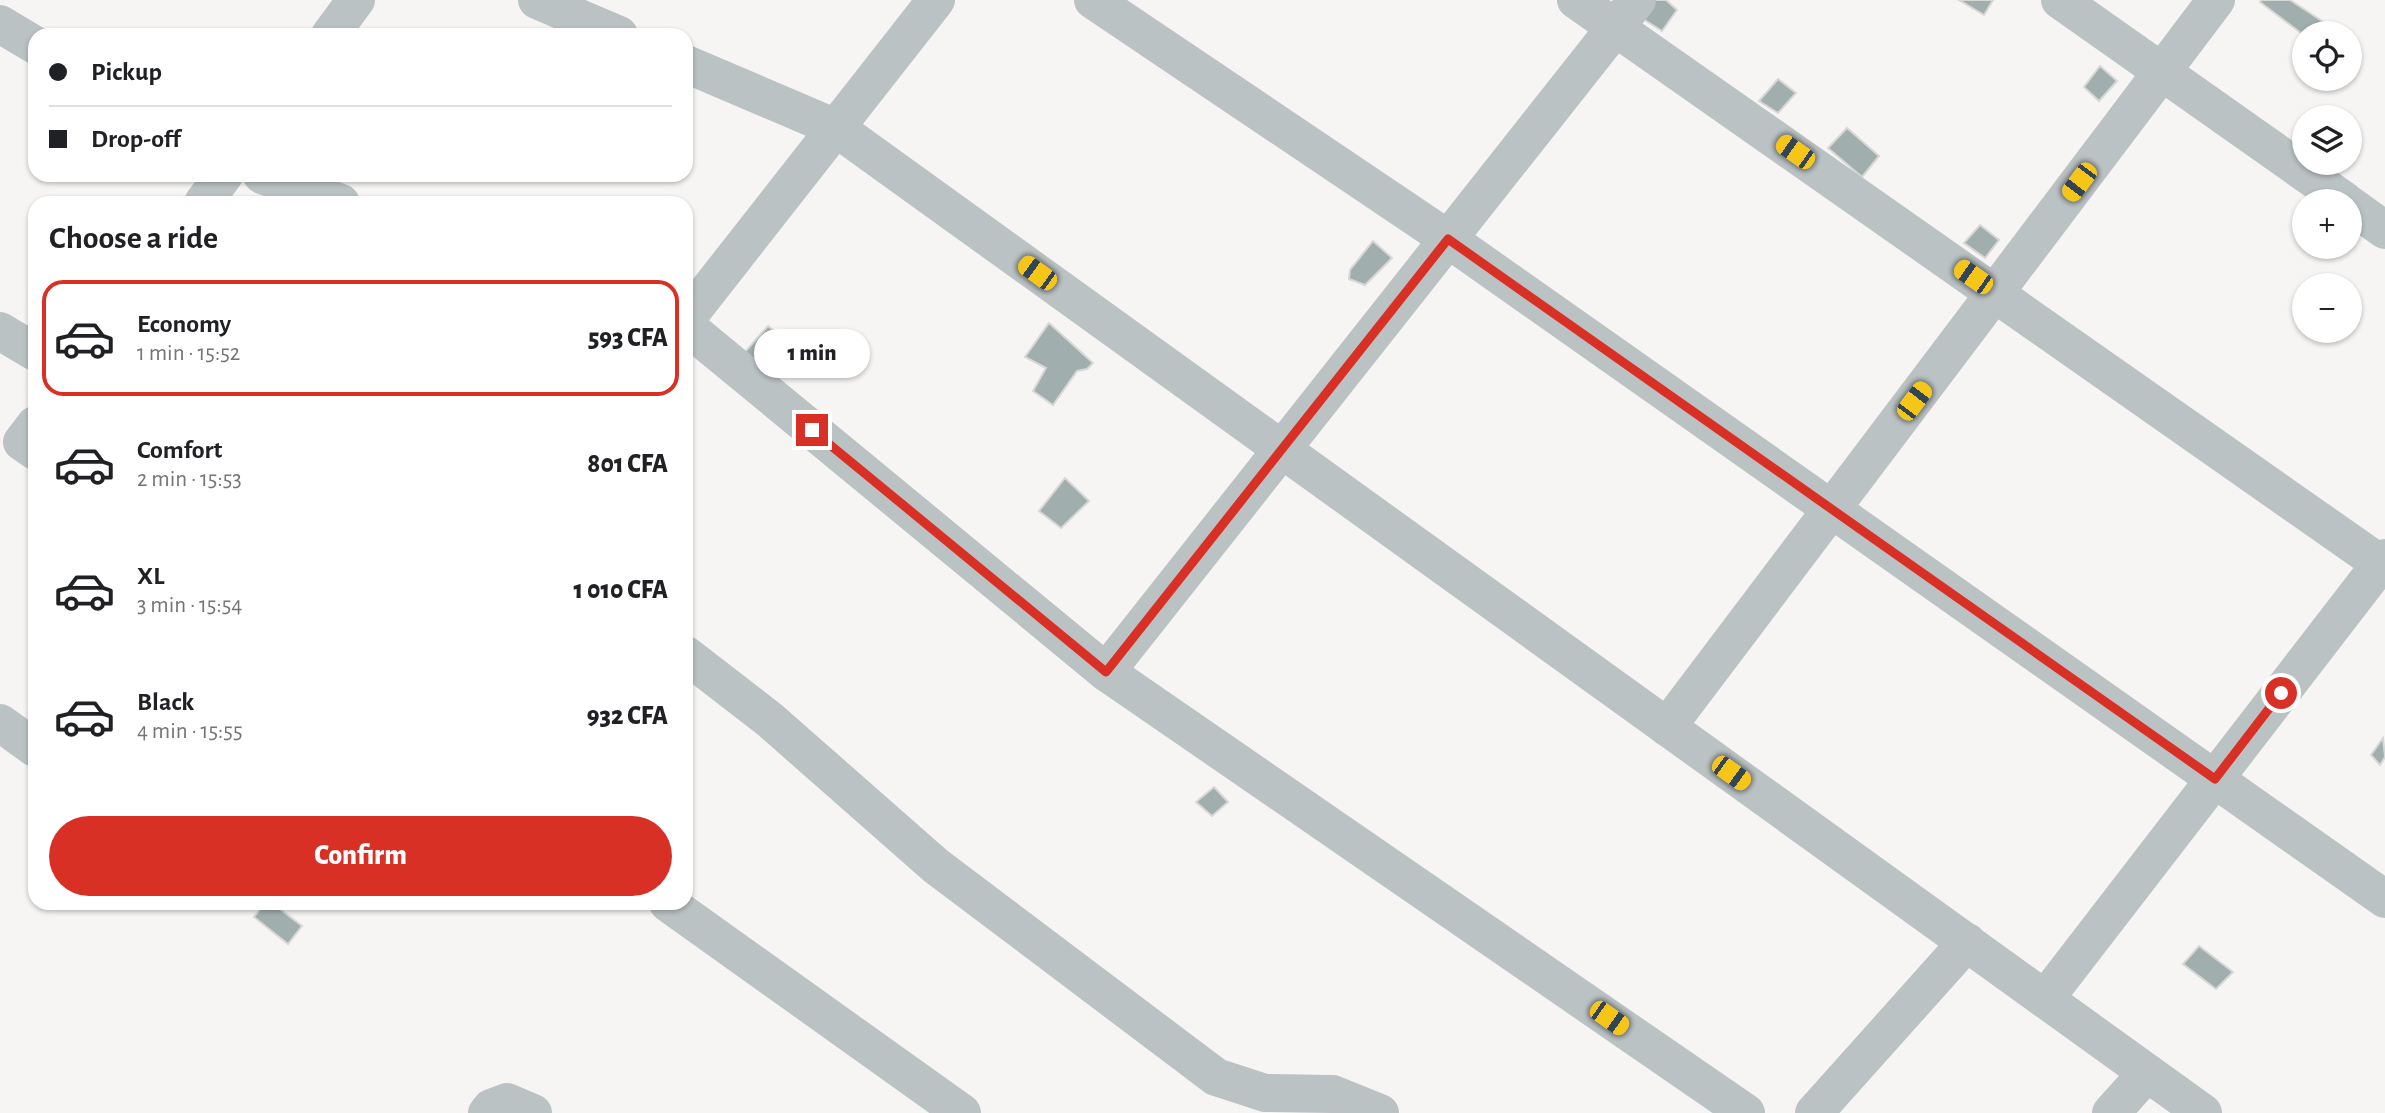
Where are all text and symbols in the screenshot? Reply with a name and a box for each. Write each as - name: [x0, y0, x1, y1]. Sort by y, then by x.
- map controls: [2292, 21, 2362, 343]
- button: locate: [2292, 21, 2362, 91]
- text: Pickup: [91, 59, 162, 85]
- button: layers: [2292, 105, 2362, 175]
- text: Drop-off: [91, 126, 180, 152]
- car: [1772, 131, 1819, 173]
- car: [2058, 159, 2101, 205]
- button: +: [2292, 189, 2362, 259]
- text: Choose a ride: [49, 222, 218, 254]
- car: [1014, 252, 1061, 294]
- car: [1950, 256, 1997, 298]
- button: −: [2292, 273, 2362, 343]
- icon: car: [53, 307, 116, 370]
- text: Economy: [137, 311, 231, 337]
- text: 593 CFA: [588, 325, 668, 351]
- callout: 1 min: [754, 328, 870, 378]
- text: 1 min · 15:52: [137, 342, 240, 365]
- text: 1 min: [788, 342, 836, 365]
- car: [1893, 378, 1936, 424]
- route end: [796, 414, 828, 446]
- icon: car: [53, 433, 116, 496]
- text: Comfort: [137, 437, 222, 463]
- text: 801 CFA: [587, 451, 668, 477]
- text: 2 min · 15:53: [137, 468, 242, 491]
- icon: car: [53, 559, 116, 622]
- text: XL: [137, 563, 164, 589]
- text: 1 010 CFA: [574, 577, 668, 603]
- text: 3 min · 15:54: [137, 594, 242, 617]
- route start: [2265, 677, 2297, 709]
- icon: car: [53, 685, 116, 748]
- text: Black: [137, 689, 194, 715]
- text: 932 CFA: [587, 703, 668, 729]
- text: 4 min · 15:55: [137, 720, 243, 743]
- car: [1708, 752, 1755, 794]
- button: Confirm: [49, 816, 672, 896]
- car: [1586, 997, 1633, 1039]

